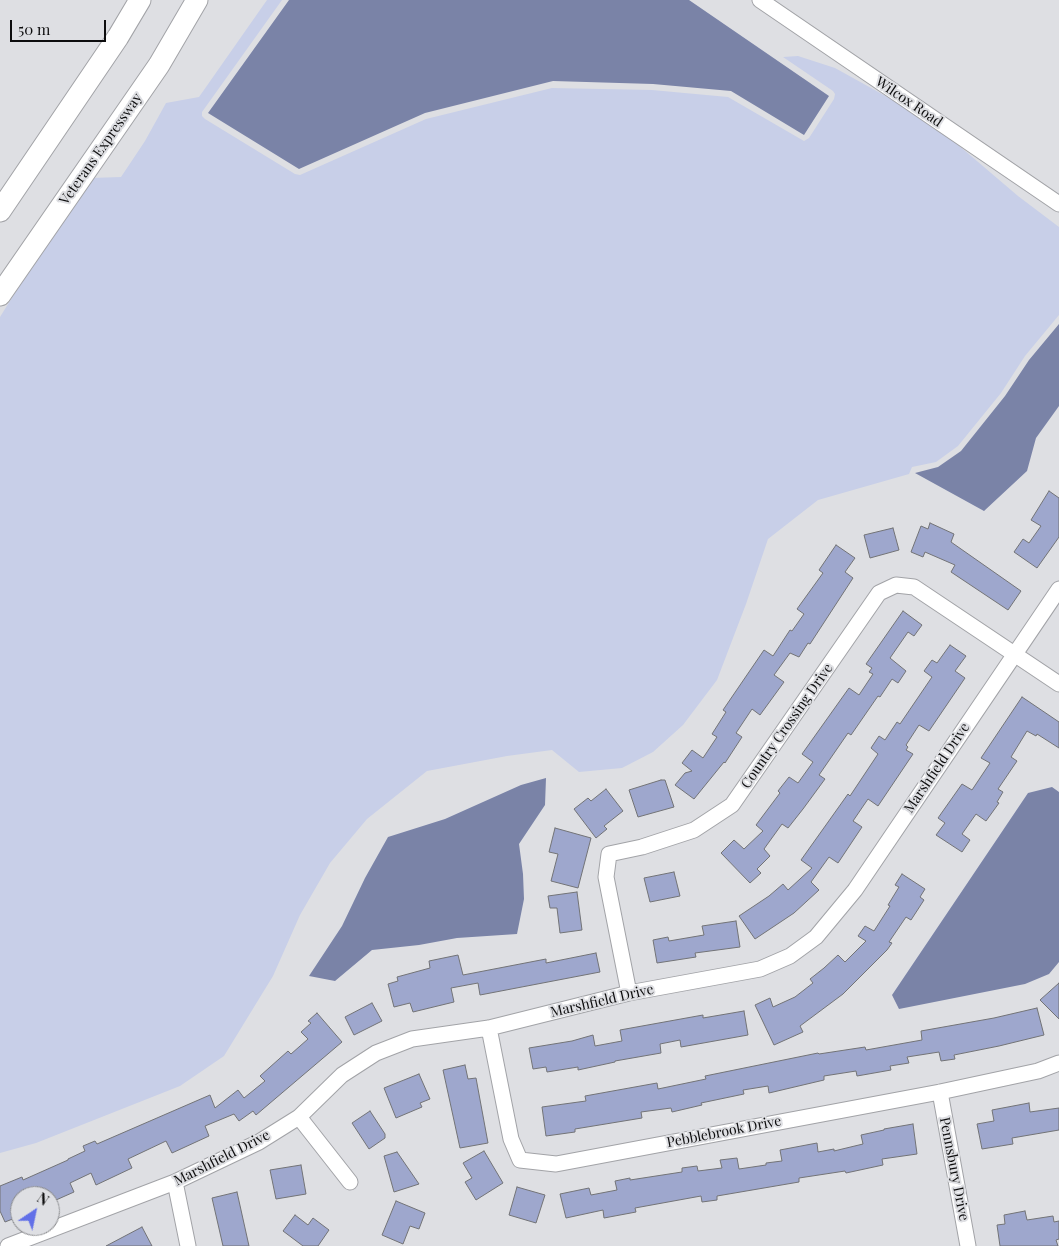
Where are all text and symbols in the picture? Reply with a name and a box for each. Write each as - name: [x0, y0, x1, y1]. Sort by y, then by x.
- scale bar: [12, 10, 109, 42]
- text: 50 m: [18, 19, 50, 39]
- street label: Wilcox Road: [872, 73, 946, 131]
- street label: Veterans Expressway: [56, 90, 146, 208]
- street label: Country Crossing Drive: [737, 660, 837, 792]
- street label: Marshfield Drive: [901, 720, 973, 816]
- street label: Marshfield Drive: [549, 981, 655, 1021]
- street label: Pebblebrook Drive: [665, 1113, 783, 1151]
- street label: Pennsbury Drive: [936, 1116, 972, 1222]
- street label: Marshfield Drive: [171, 1127, 273, 1189]
- north arrow: [10, 1186, 60, 1236]
- text: N: [34, 1188, 53, 1210]

